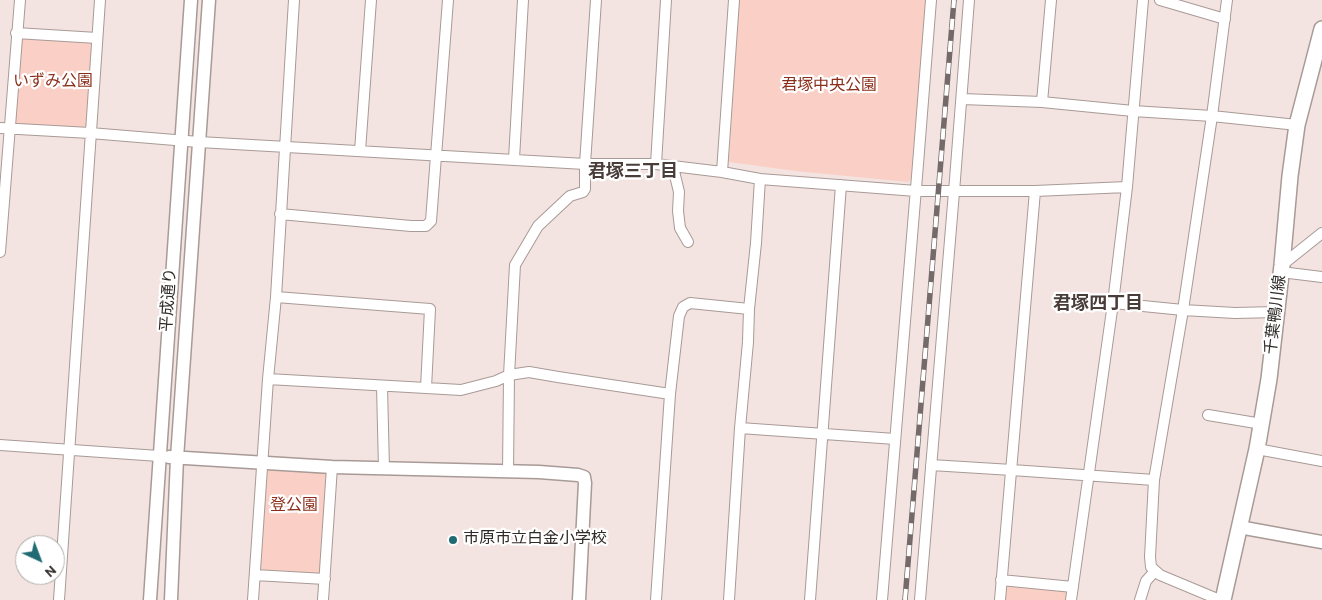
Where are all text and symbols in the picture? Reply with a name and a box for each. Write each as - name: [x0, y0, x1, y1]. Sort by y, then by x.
- park label: いずみ公園: [13, 73, 93, 93]
- park label: 君塚中央公園: [781, 77, 877, 97]
- district label: 君塚三丁目: [588, 162, 678, 184]
- street label: 平成通り: [158, 267, 182, 333]
- street label: 千葉鴨川線: [1263, 274, 1291, 356]
- district label: 君塚四丁目: [1053, 294, 1143, 316]
- park label: 登公園: [270, 497, 318, 517]
- place label: 市原市立白金小学校: [463, 530, 607, 550]
- marker: 市原市立白金小学校: [447, 534, 459, 546]
- north arrow: [15, 535, 65, 585]
- text: N: [40, 561, 59, 580]

